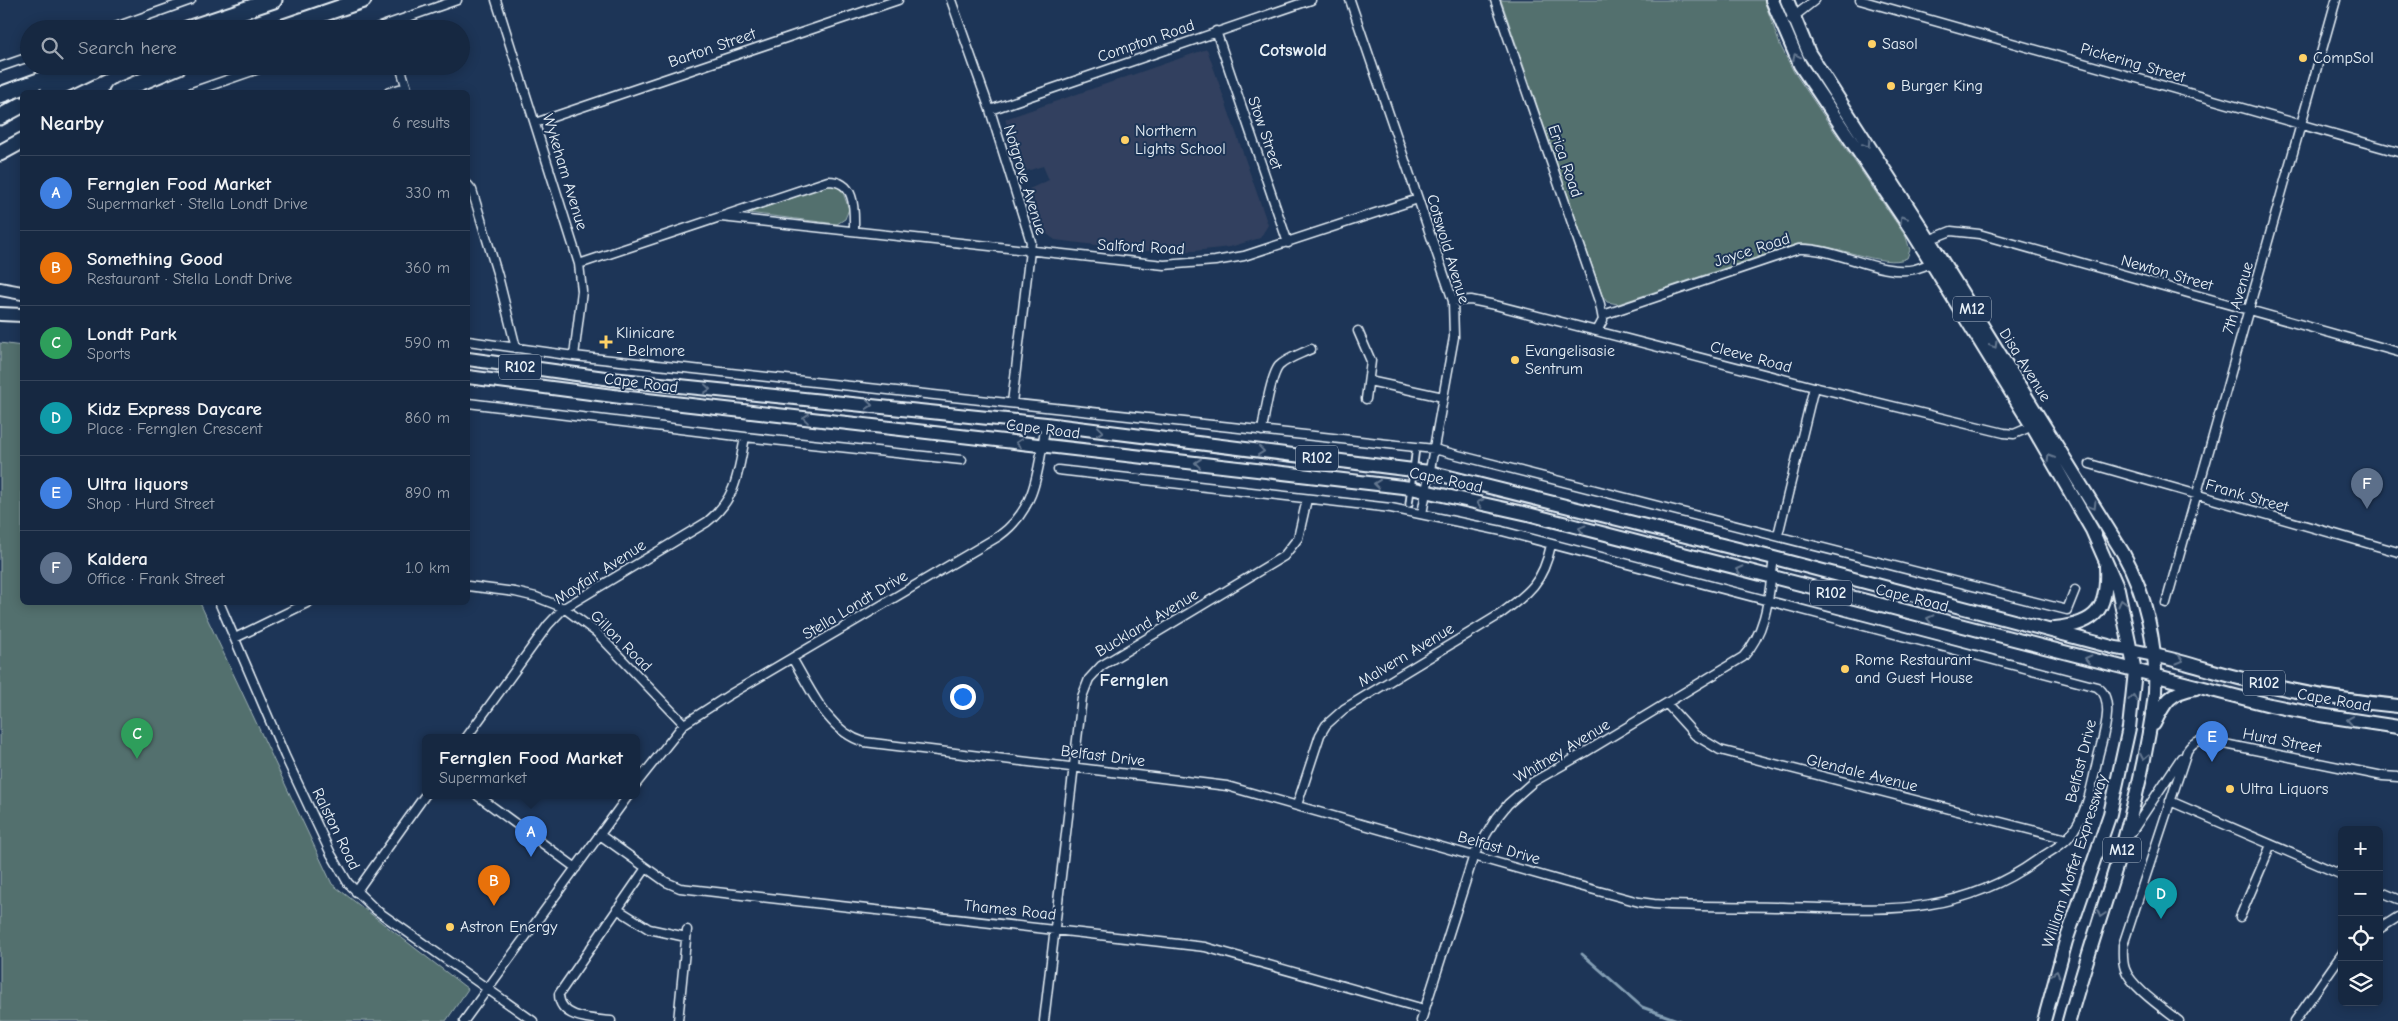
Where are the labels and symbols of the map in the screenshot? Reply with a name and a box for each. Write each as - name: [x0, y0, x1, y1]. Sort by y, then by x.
- street label: Compton Road: [1095, 16, 1197, 66]
- street label: Barton Street: [666, 24, 759, 71]
- place label: Sasol: [1882, 35, 1918, 53]
- marker: Sasol: [1866, 38, 1878, 50]
- street label: Pickering Street: [2078, 39, 2188, 87]
- district label: Cotswold: [1259, 40, 1327, 61]
- place label: CompSol: [2313, 49, 2374, 67]
- marker: CompSol: [2297, 52, 2309, 64]
- one-way arrow: [1792, 54, 1802, 63]
- place label: Burger King: [1901, 77, 1983, 95]
- marker: Burger King: [1885, 80, 1897, 92]
- street label: Stow Street: [1244, 94, 1286, 172]
- street label: Wykeham Avenue: [539, 112, 591, 232]
- place label: Northern Lights School: [1135, 122, 1226, 158]
- street label: Erica Road: [1544, 122, 1586, 200]
- street label: Notgrove Avenue: [1000, 123, 1050, 237]
- marker: Northern Lights School: [1119, 134, 1131, 146]
- one-way arrow: [1861, 139, 1871, 148]
- street label: Cotswold Avenue: [1423, 192, 1473, 306]
- one-way arrow: [1900, 215, 1909, 224]
- street label: Joyce Road: [1712, 229, 1792, 271]
- street label: Salford Road: [1097, 236, 1185, 258]
- street label: Newton Street: [2119, 251, 2216, 295]
- street label: 7th Avenue: [2219, 260, 2257, 336]
- road number: M12: [1953, 296, 1991, 322]
- place label: Klinicare - Belmore: [616, 324, 685, 360]
- street label: Disa Avenue: [1995, 325, 2055, 405]
- marker: Klinicare - Belmore: [600, 336, 612, 348]
- street label: Cleeve Road: [1708, 337, 1794, 377]
- one-way arrow: [1987, 339, 1997, 348]
- place label: Evangelisasie Sentrum: [1525, 342, 1615, 378]
- road number: R102: [499, 354, 541, 380]
- marker: Evangelisasie Sentrum: [1509, 354, 1521, 366]
- street label: Cape Road: [603, 370, 679, 396]
- one-way arrow: [704, 383, 712, 394]
- one-way arrow: [865, 400, 873, 411]
- one-way arrow: [802, 413, 810, 424]
- street label: Cape Road: [1005, 416, 1081, 442]
- one-way arrow: [1096, 425, 1104, 436]
- one-way arrow: [1015, 438, 1023, 449]
- one-way arrow: [1258, 445, 1266, 456]
- road number: R102: [1296, 446, 1338, 470]
- one-way arrow: [2047, 454, 2057, 463]
- one-way arrow: [1194, 458, 1202, 469]
- street label: Cape Road: [1408, 463, 1484, 497]
- pin: F: [2351, 468, 2383, 509]
- street label: Frank Street: [2203, 476, 2291, 517]
- one-way arrow: [1373, 479, 1381, 490]
- one-way arrow: [1476, 498, 1485, 509]
- one-way arrow: [2087, 500, 2096, 510]
- one-way arrow: [1578, 524, 1586, 534]
- street label: Mayfair Avenue: [551, 536, 649, 608]
- one-way arrow: [1735, 565, 1744, 576]
- street label: Stella Londt Drive: [799, 567, 911, 643]
- road number: R102: [1810, 580, 1852, 606]
- street label: Cape Road: [1874, 580, 1950, 616]
- street label: Buckland Avenue: [1092, 585, 1202, 661]
- one-way arrow: [2117, 598, 2128, 607]
- street label: Gillon Road: [587, 607, 655, 675]
- one-way arrow: [1926, 614, 1935, 625]
- street label: Malvern Avenue: [1355, 619, 1457, 691]
- place label: Rome Restaurant and Guest House: [1855, 651, 1973, 687]
- one-way arrow: [2084, 655, 2092, 665]
- one-way arrow: [2176, 655, 2184, 665]
- marker: Rome Restaurant and Guest House: [1839, 663, 1851, 675]
- district label: Fernglen: [1099, 670, 1169, 691]
- road number: R102: [2243, 670, 2285, 696]
- your location: [950, 684, 976, 710]
- street label: Cape Road: [2296, 685, 2372, 715]
- one-way arrow: [2127, 694, 2138, 702]
- street label: Whitney Avenue: [1511, 715, 1613, 787]
- one-way arrow: [2345, 716, 2354, 726]
- pin: C: [121, 718, 153, 759]
- street label: Belfast Drive: [2062, 718, 2100, 804]
- pin: E: [2196, 721, 2228, 762]
- street label: Hurd Street: [2241, 725, 2323, 757]
- street label: Belfast Drive: [1060, 742, 1146, 770]
- street label: Glendale Avenue: [1804, 750, 1920, 796]
- one-way arrow: [2140, 753, 2150, 762]
- street label: William Moffet Expressway: [2038, 771, 2112, 950]
- place label: Ultra Liquors: [2240, 780, 2329, 798]
- marker: Ultra Liquors: [2224, 783, 2236, 795]
- street label: Ralston Road: [308, 785, 364, 873]
- pin: A: [515, 816, 547, 857]
- street label: Belfast Drive: [1456, 828, 1542, 868]
- road number: M12: [2103, 838, 2141, 862]
- pin: B: [478, 865, 510, 906]
- pin: D: [2145, 878, 2177, 919]
- street label: Thames Road: [963, 896, 1057, 924]
- one-way arrow: [2097, 909, 2107, 917]
- place label: Astron Energy: [460, 918, 558, 936]
- marker: Astron Energy: [444, 921, 456, 933]
- one-way arrow: [2050, 969, 2061, 978]

